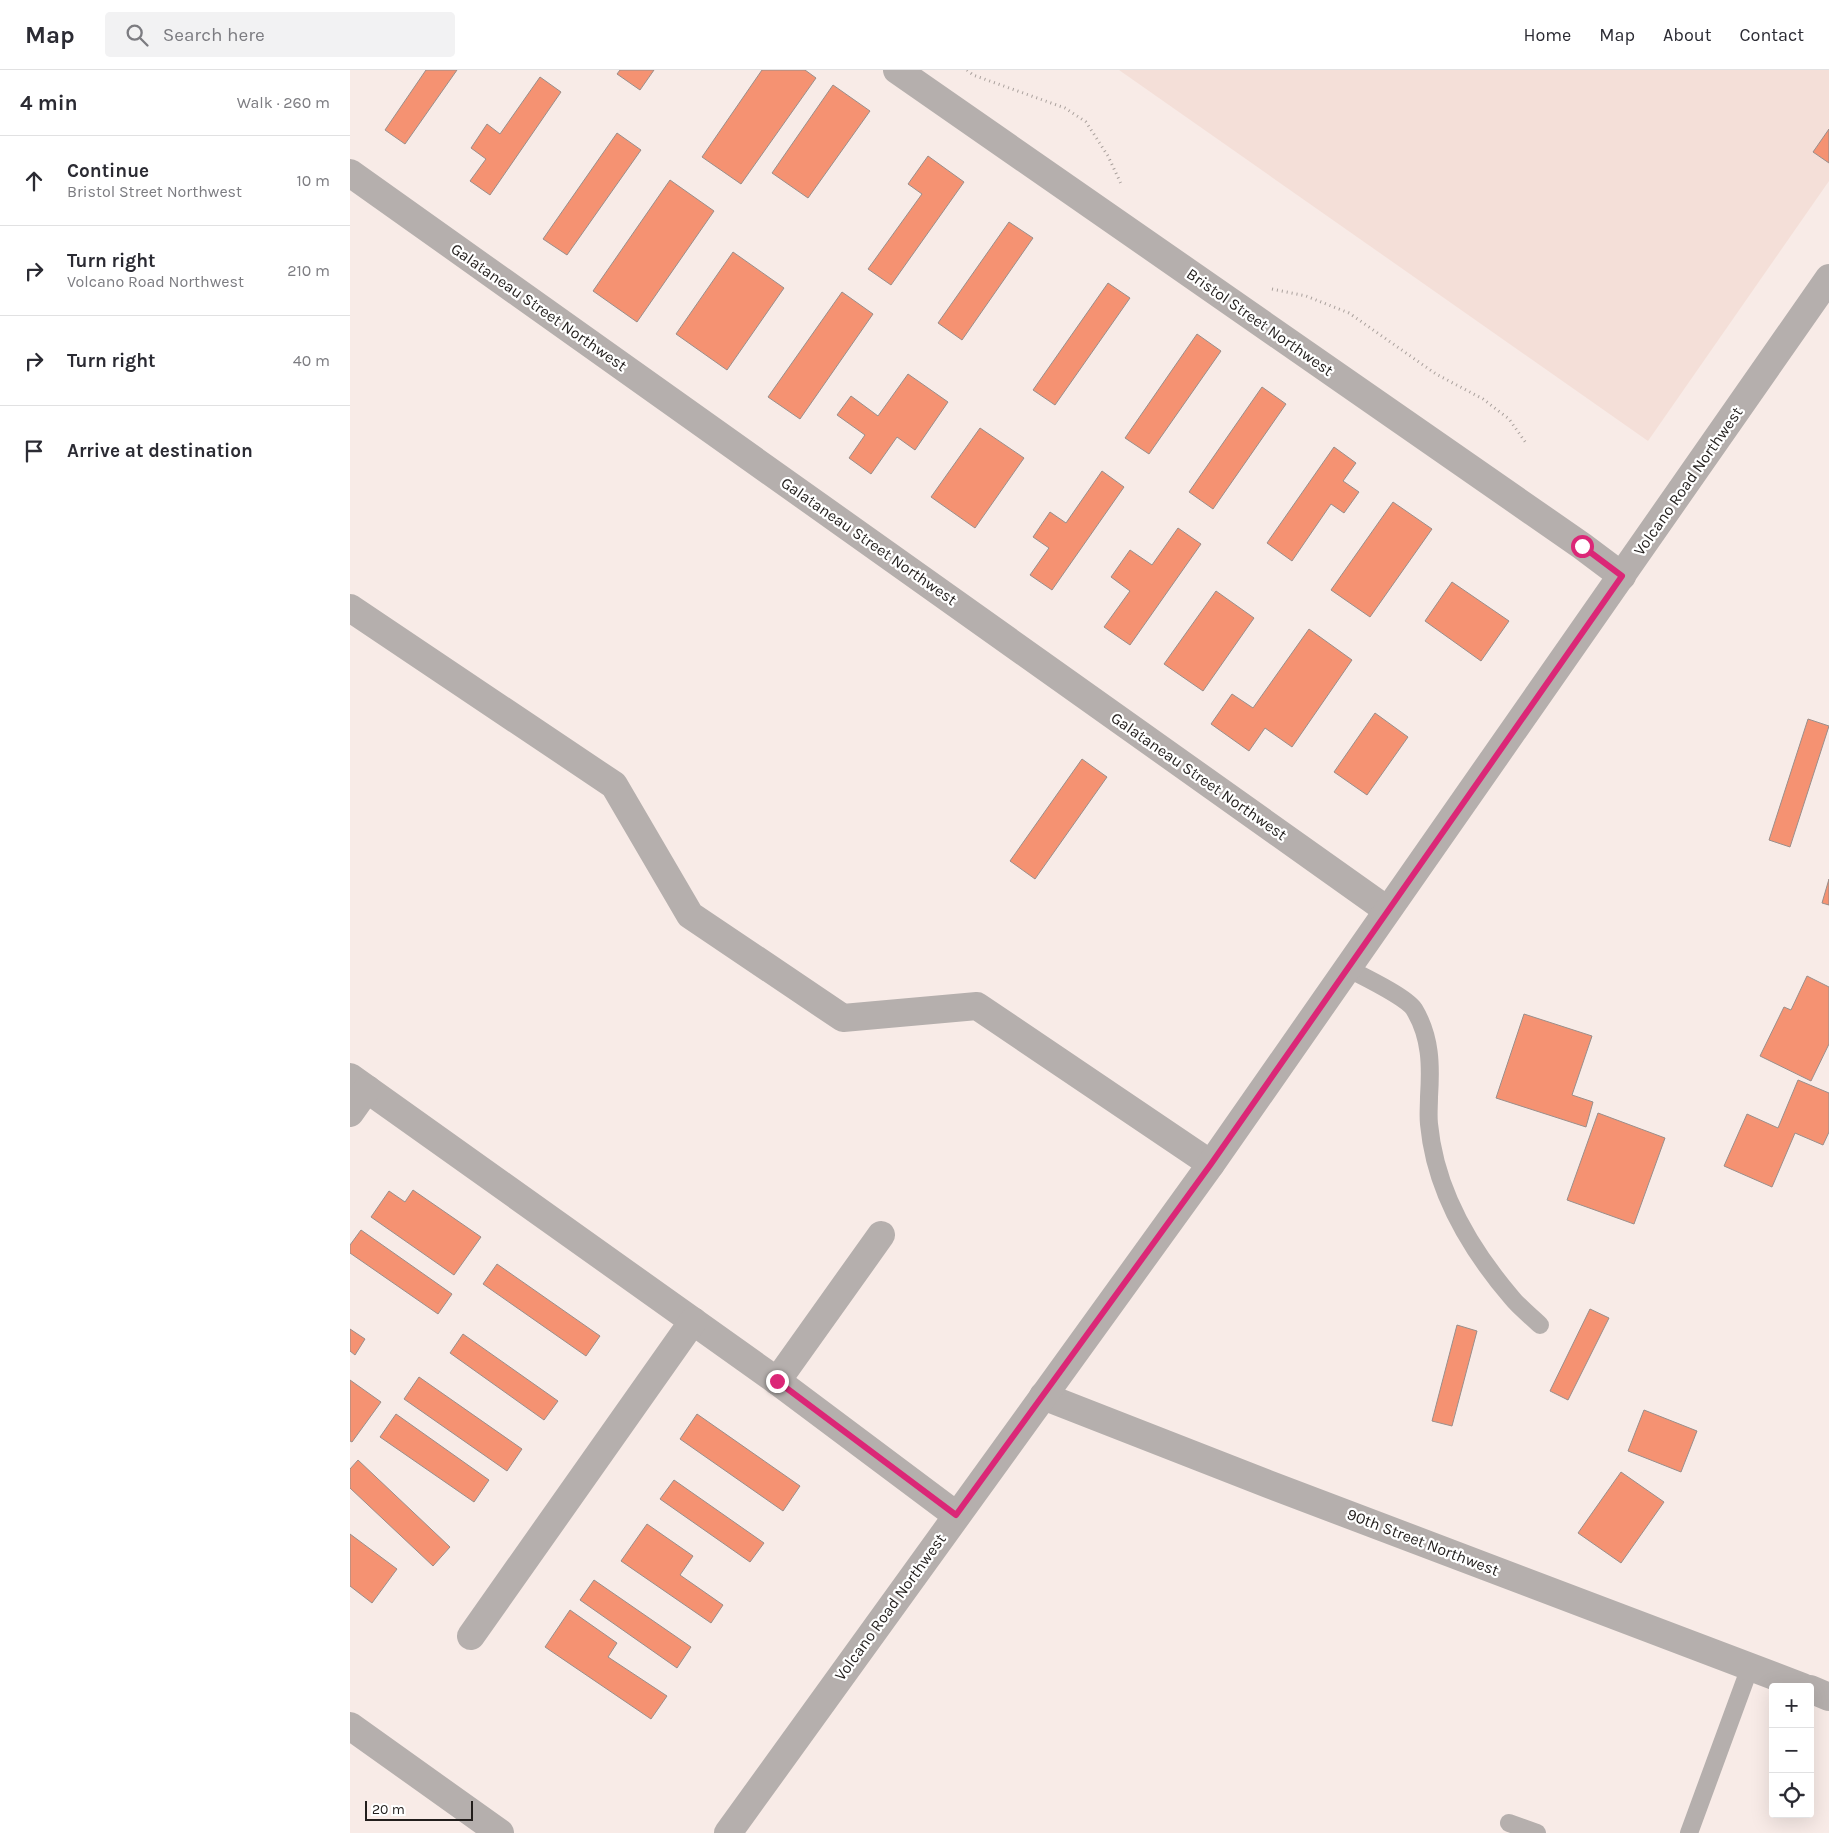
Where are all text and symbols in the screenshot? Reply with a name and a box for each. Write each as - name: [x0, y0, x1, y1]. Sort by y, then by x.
- search box: [105, 12, 455, 57]
- text: Map: [25, 21, 75, 49]
- icon: search: [123, 21, 151, 49]
- text: Search here: [163, 24, 265, 46]
- text: Home: [1523, 24, 1571, 46]
- text: Map: [1599, 24, 1635, 46]
- text: About: [1663, 24, 1712, 46]
- text: Contact: [1740, 24, 1804, 46]
- text: 4 min: [20, 91, 78, 115]
- text: Walk · 260 m: [237, 93, 330, 112]
- text: Continue: [67, 160, 149, 182]
- icon: ahead: [20, 167, 48, 195]
- text: 10 m: [296, 171, 330, 190]
- text: Bristol Street Northwest: [67, 182, 242, 201]
- street label: Galataneau Street Northwest: [447, 239, 631, 375]
- text: Turn right: [67, 250, 156, 272]
- icon: right: [20, 257, 48, 285]
- text: 210 m: [287, 261, 330, 280]
- street label: Bristol Street Northwest: [1183, 264, 1337, 380]
- text: Volcano Road Northwest: [67, 272, 244, 291]
- icon: right: [20, 347, 48, 375]
- text: Turn right: [67, 350, 156, 372]
- text: 40 m: [293, 351, 330, 370]
- street label: Volcano Road Northwest: [1629, 403, 1747, 559]
- icon: arrive: [20, 437, 48, 465]
- text: Arrive at destination: [67, 440, 253, 462]
- street label: Galataneau Street Northwest: [777, 473, 961, 609]
- route start: [1571, 535, 1594, 558]
- street label: Galataneau Street Northwest: [1107, 708, 1291, 844]
- route end: [766, 1370, 789, 1393]
- street label: 90th Street Northwest: [1344, 1504, 1502, 1580]
- street label: Volcano Road Northwest: [830, 1530, 950, 1684]
- map controls: [1769, 1683, 1814, 1818]
- button: +: [1769, 1683, 1814, 1728]
- button: −: [1769, 1728, 1814, 1773]
- button: locate: [1769, 1773, 1814, 1818]
- scale bar: [365, 1798, 472, 1821]
- text: 20 m: [372, 1801, 405, 1818]

